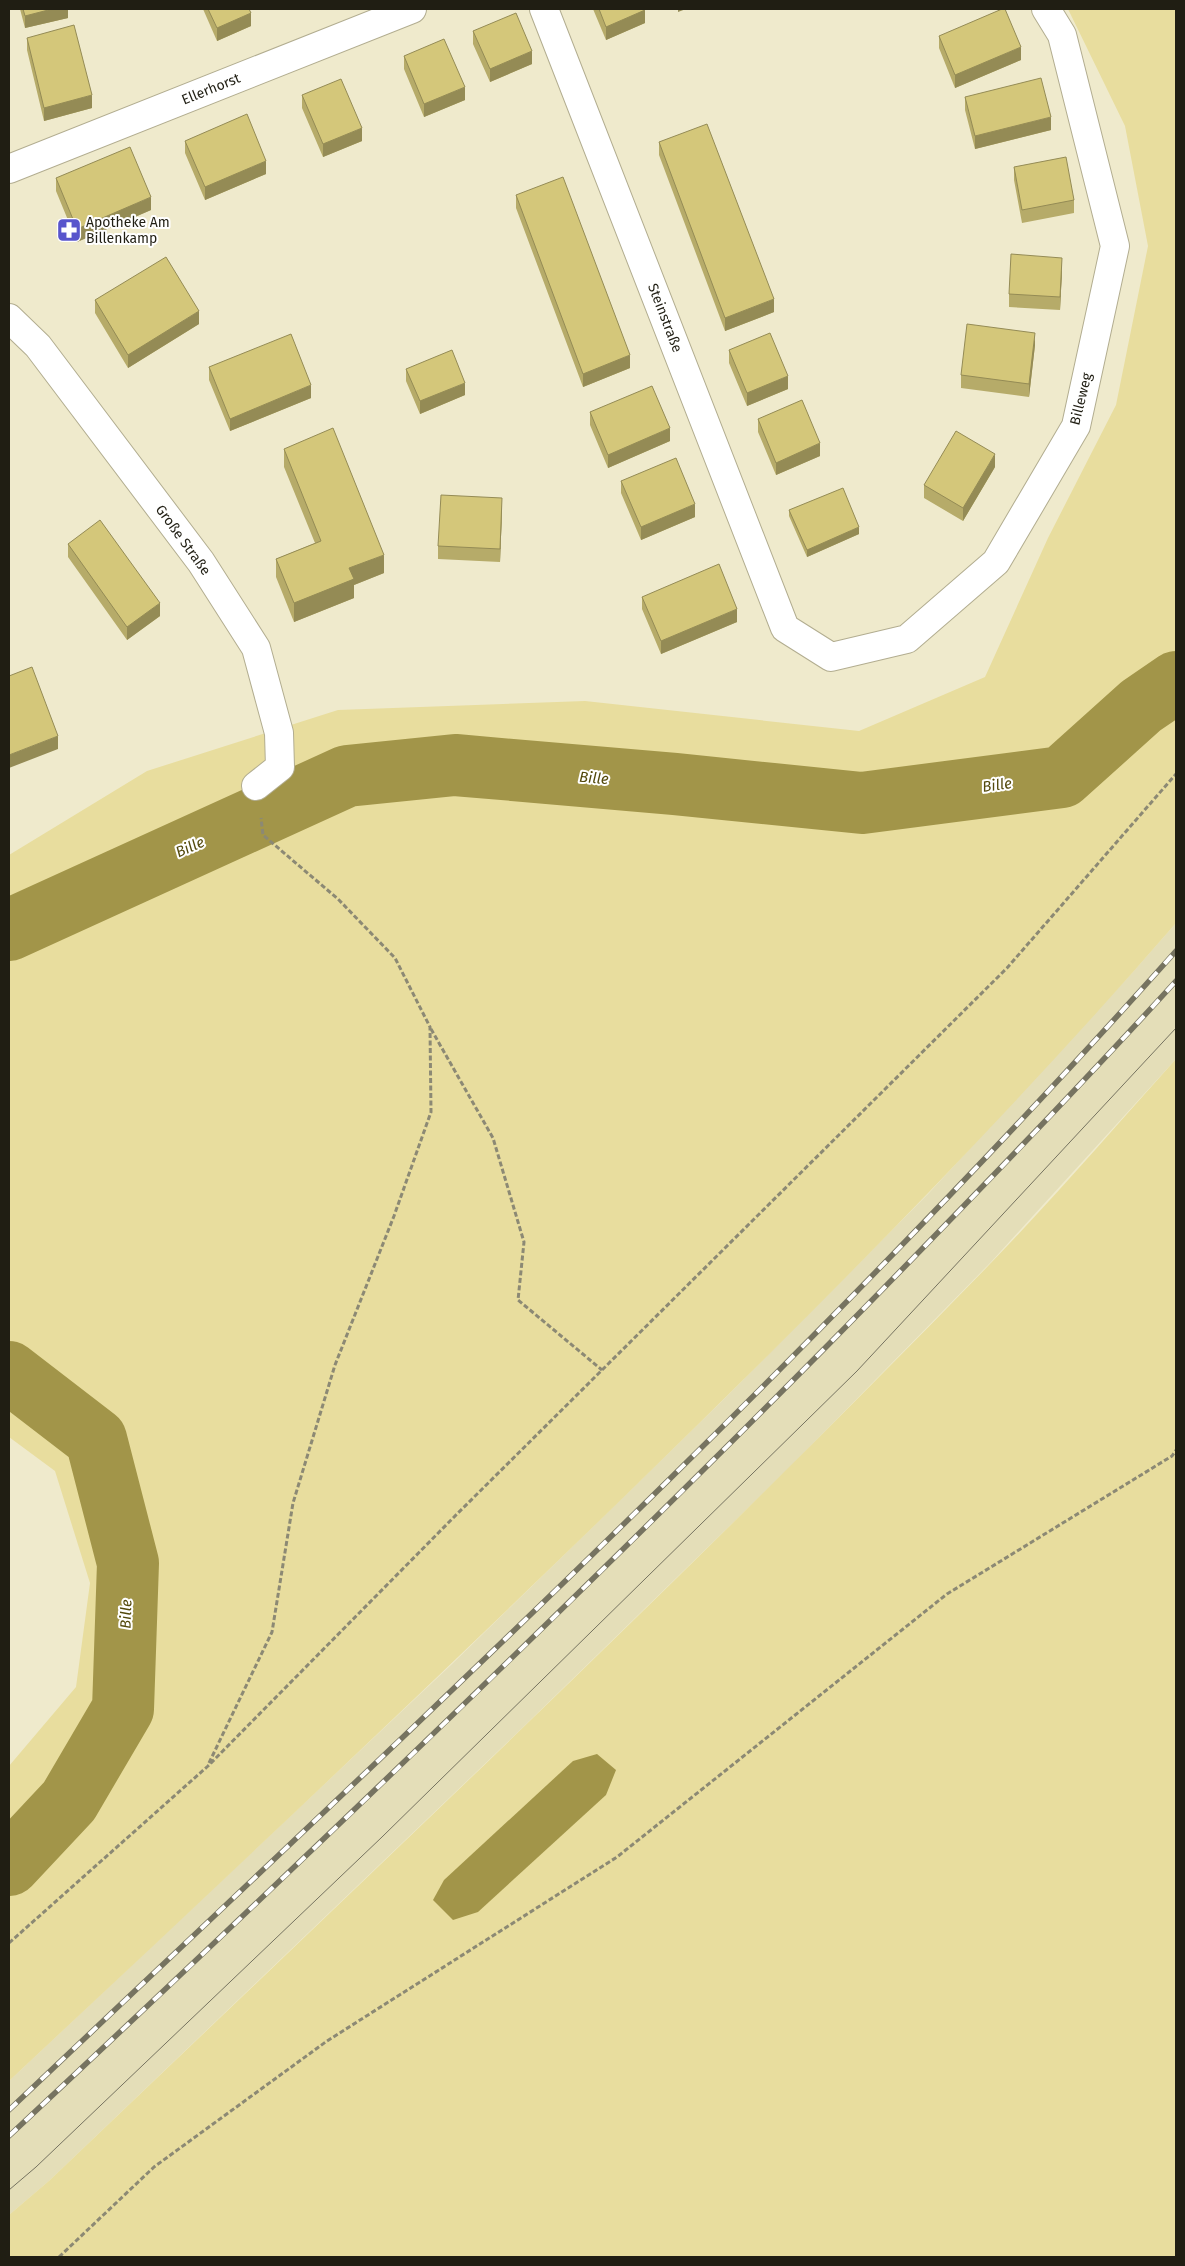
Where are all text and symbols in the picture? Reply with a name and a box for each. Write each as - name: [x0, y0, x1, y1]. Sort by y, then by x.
- street label: Ellerhorst: [179, 69, 244, 108]
- place label: Apotheke Am Billenkamp: [86, 214, 170, 247]
- pharmacy icon: Apotheke Am Billenkamp: [56, 217, 82, 243]
- street label: Steinstraße: [644, 281, 686, 355]
- street label: Billeweg: [1066, 370, 1096, 427]
- street label: Große Straße: [152, 502, 214, 578]
- water label: Bille: [578, 768, 610, 788]
- water label: Bille: [981, 774, 1013, 796]
- water label: Bille: [173, 833, 207, 861]
- water label: Bille: [116, 1599, 136, 1629]

